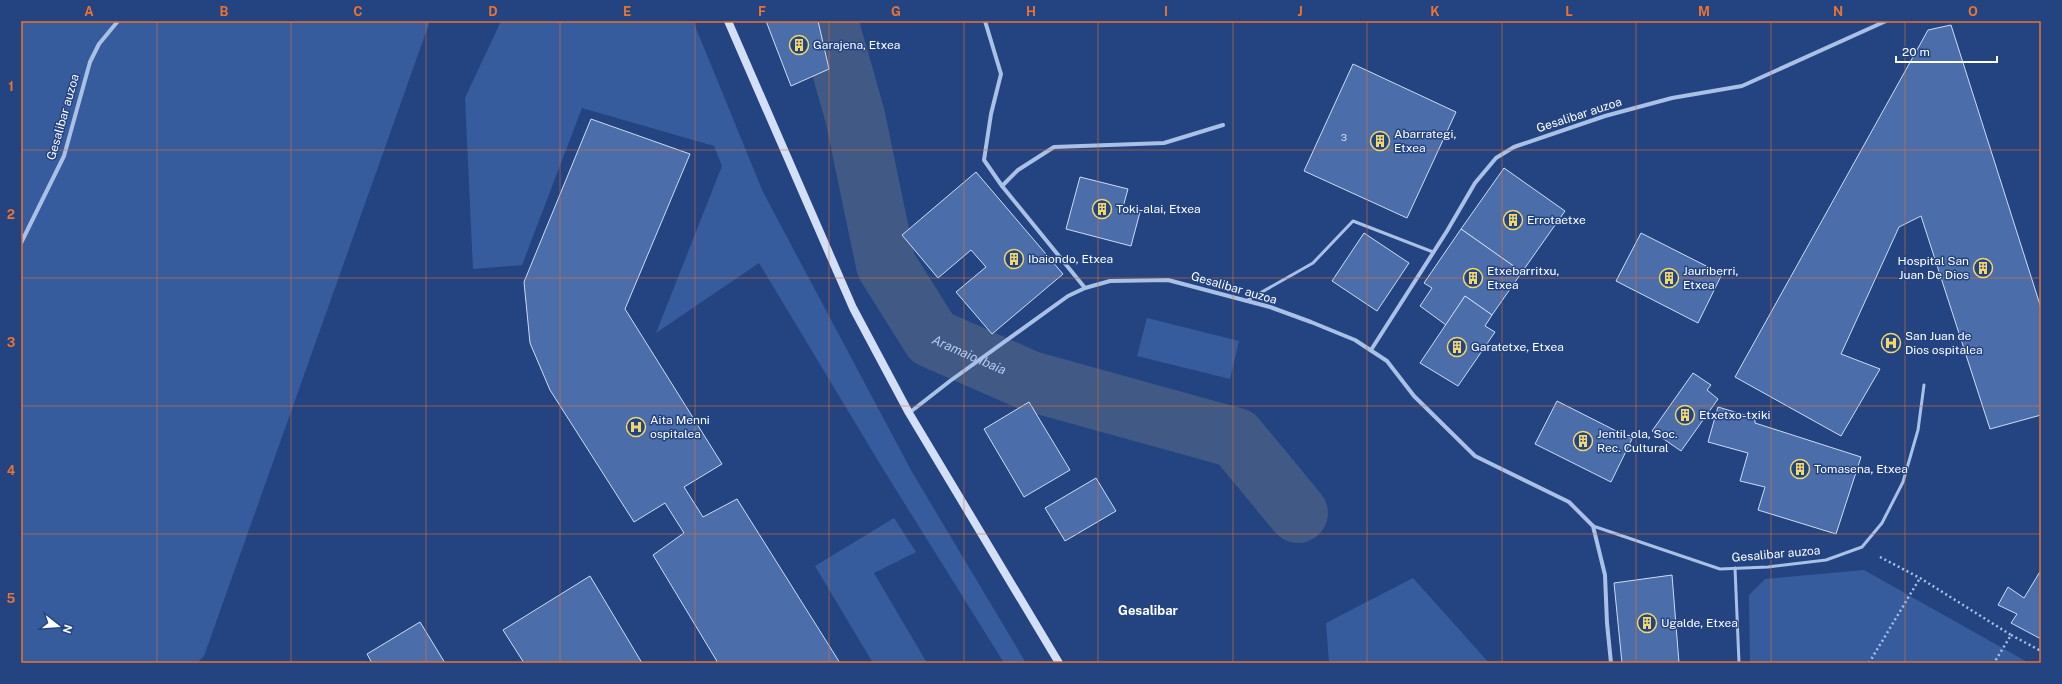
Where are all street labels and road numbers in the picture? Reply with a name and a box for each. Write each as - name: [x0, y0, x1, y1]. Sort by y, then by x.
- street label: Gesalibar auzoa: [44, 72, 82, 162]
- street label: Gesalibar auzoa: [1535, 95, 1623, 135]
- street label: Gesalibar auzoa: [1189, 269, 1279, 307]
- street label: Gesalibar auzoa: [1731, 543, 1821, 565]

